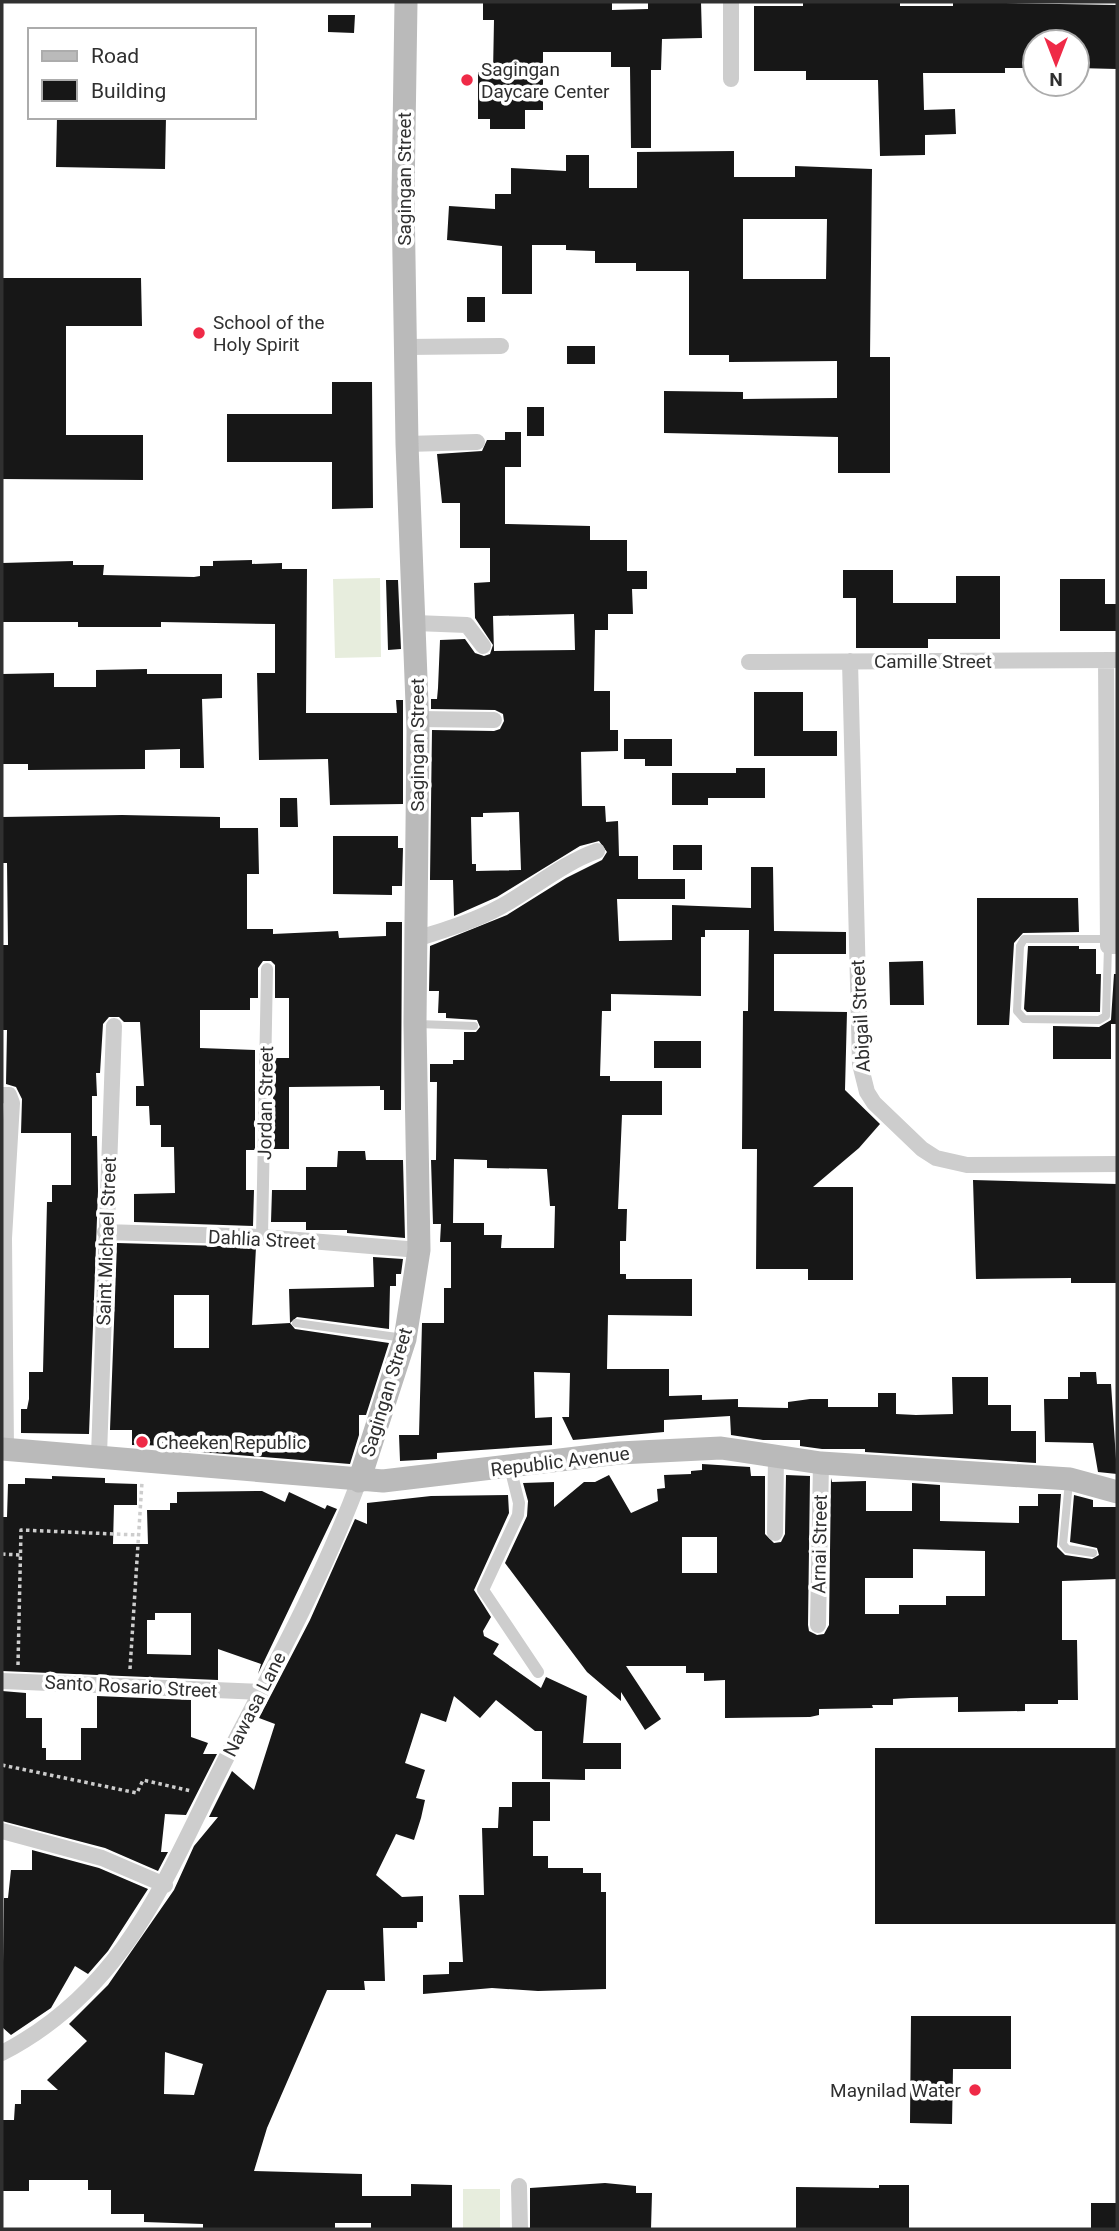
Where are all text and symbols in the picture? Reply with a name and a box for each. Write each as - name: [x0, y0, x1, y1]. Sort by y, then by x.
- legend: [28, 28, 256, 119]
- north arrow: [1021, 28, 1091, 98]
- text: Road: [91, 44, 139, 68]
- place label: Sagingan Daycare Center: [481, 58, 610, 103]
- text: N: [1049, 68, 1063, 91]
- marker: Sagingan Daycare Center: [459, 72, 475, 88]
- text: Building: [91, 79, 166, 103]
- street label: Sagingan Street: [393, 112, 416, 246]
- place label: School of the Holy Spirit: [213, 311, 325, 356]
- marker: School of the Holy Spirit: [191, 325, 207, 341]
- street label: Camille Street: [874, 650, 992, 673]
- street label: Sagingan Street: [406, 678, 429, 812]
- street label: Abigail Street: [846, 959, 875, 1073]
- street label: Jordan Street: [253, 1046, 278, 1160]
- street label: Saint Michael Street: [92, 1156, 121, 1326]
- street label: Dahlia Street: [208, 1225, 316, 1254]
- street label: Sagingan Street: [356, 1325, 417, 1459]
- place label: Cheeken Republic: [156, 1431, 307, 1454]
- marker: Cheeken Republic: [134, 1434, 150, 1450]
- street label: Republic Avenue: [489, 1442, 631, 1481]
- street label: Arnai Street: [807, 1494, 832, 1594]
- street label: Nawasa Lane: [218, 1648, 291, 1760]
- street label: Santo Rosario Street: [44, 1670, 218, 1703]
- place label: Maynilad Water: [830, 2079, 962, 2102]
- marker: Maynilad Water: [967, 2082, 983, 2098]

